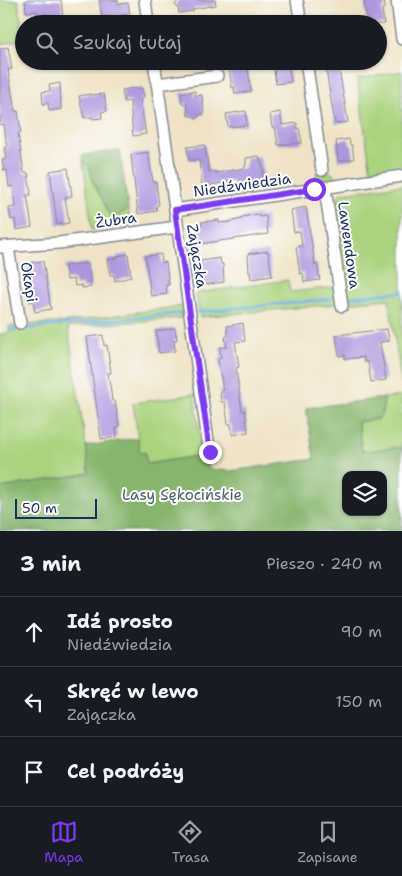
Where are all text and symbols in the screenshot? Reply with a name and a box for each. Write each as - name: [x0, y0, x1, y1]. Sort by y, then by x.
- search box: [15, 15, 387, 70]
- icon: search: [33, 29, 61, 57]
- text: Szukaj tutaj: [73, 30, 182, 55]
- street label: Niedźwiedzia: [192, 168, 293, 202]
- route start: [303, 178, 326, 201]
- street label: Lawendowa: [333, 200, 365, 291]
- street label: Żubra: [94, 207, 138, 233]
- street label: Zajączka: [182, 223, 212, 290]
- street label: Okapi: [16, 260, 42, 304]
- route end: [199, 441, 222, 464]
- map controls: [342, 471, 387, 516]
- button: layers: [342, 471, 387, 516]
- park label: Lasy Sękocińskie: [122, 485, 242, 505]
- scale bar: [15, 496, 98, 519]
- text: 50 m: [22, 499, 57, 517]
- text: 3 min: [20, 550, 81, 578]
- text: Pieszo · 240 m: [266, 553, 382, 574]
- text: Idź prosto: [67, 609, 173, 634]
- icon: ahead: [20, 618, 48, 646]
- text: 90 m: [341, 621, 382, 642]
- text: Niedźwiedzia: [67, 634, 172, 655]
- text: Skręć w lewo: [67, 679, 199, 704]
- icon: left: [20, 688, 48, 716]
- text: 150 m: [335, 691, 382, 712]
- text: Zajączka: [67, 704, 136, 725]
- icon: arrive: [20, 758, 48, 786]
- text: Cel podróży: [67, 759, 184, 784]
- tab: Mapa: [44, 818, 83, 866]
- tab: Trasa: [172, 818, 209, 866]
- tab: Zapisane: [298, 818, 358, 866]

